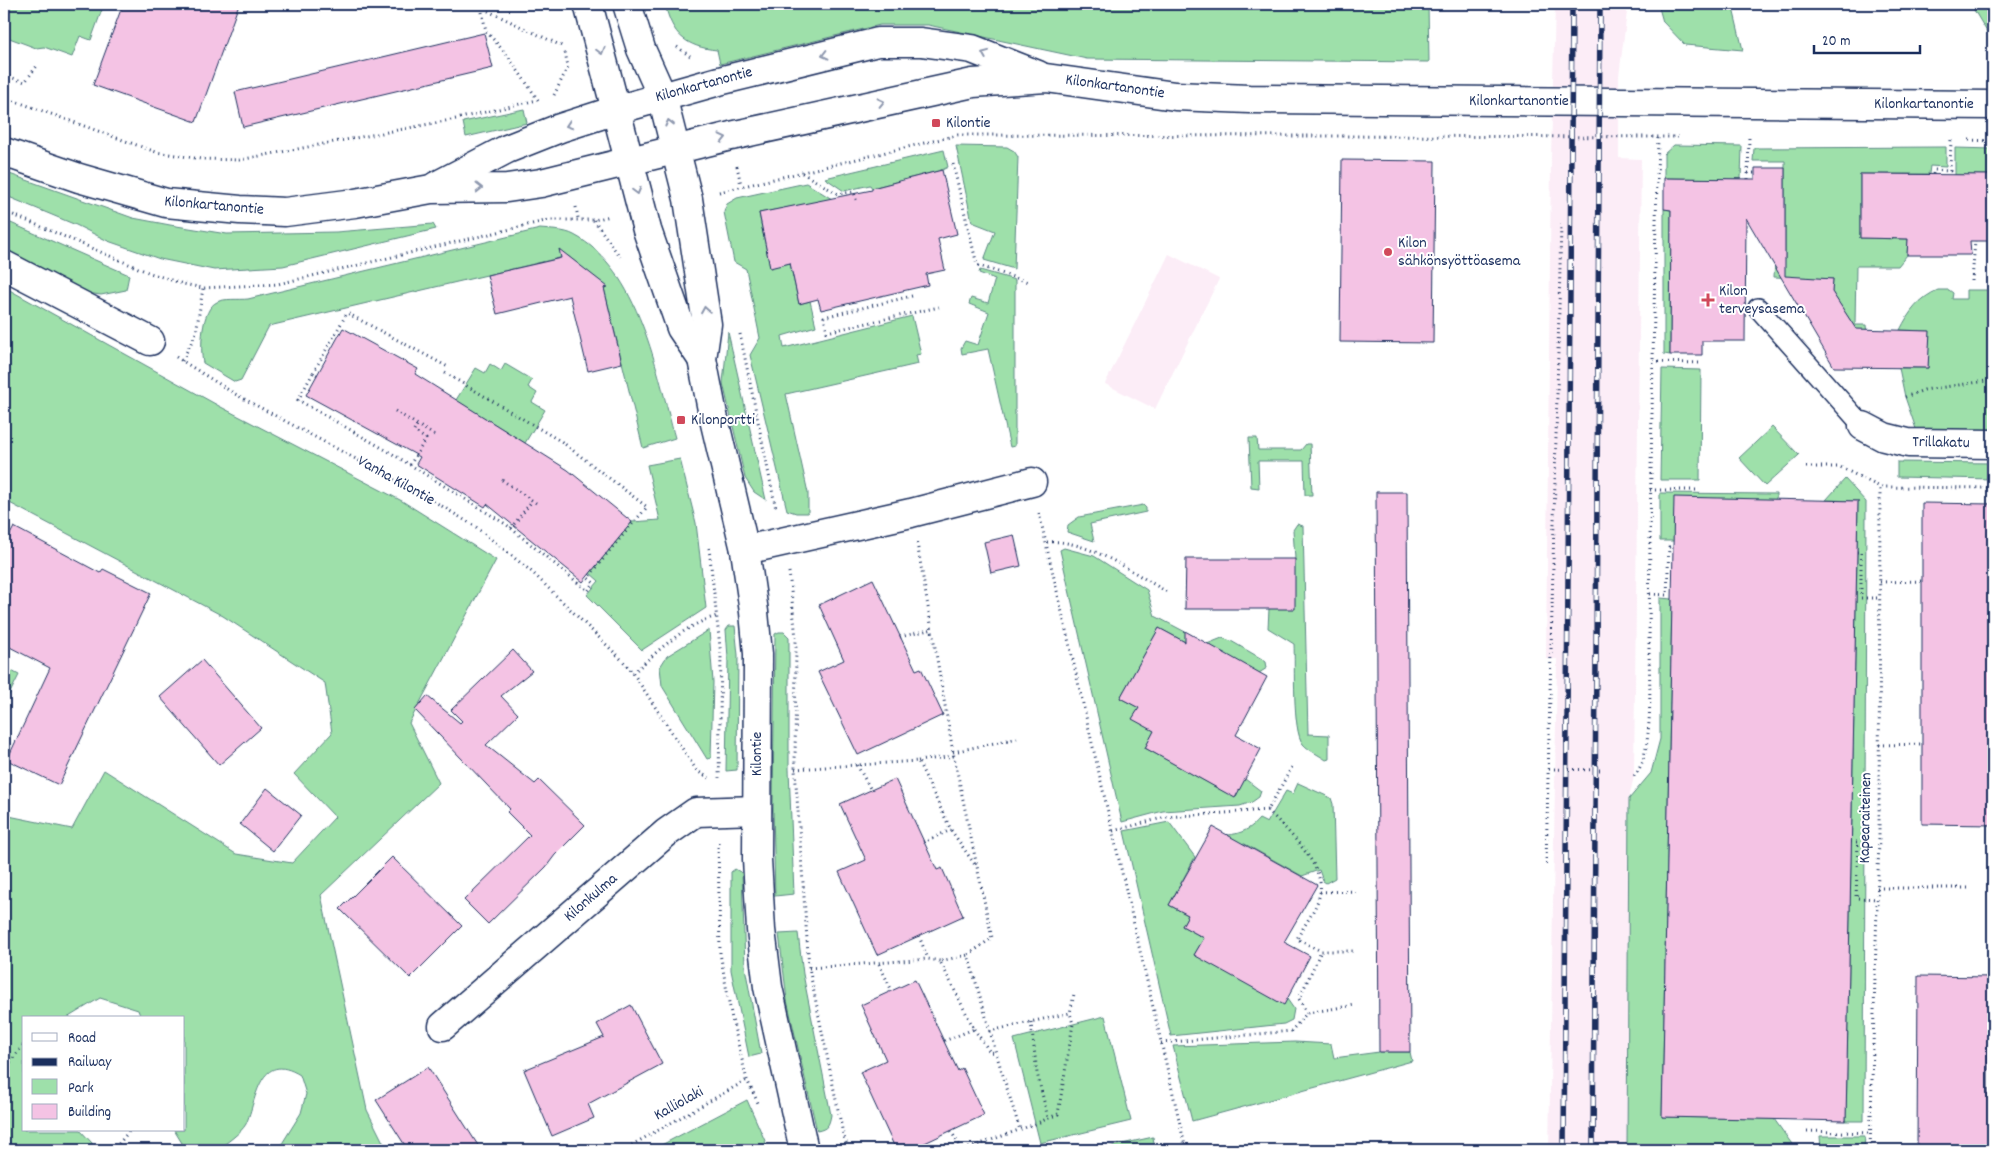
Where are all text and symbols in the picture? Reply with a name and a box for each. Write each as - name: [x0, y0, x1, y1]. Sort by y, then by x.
- scale bar: [1814, 22, 1921, 54]
- text: 20 m: [1822, 31, 1850, 53]
- one-way arrow: [595, 46, 606, 55]
- one-way arrow: [820, 49, 829, 60]
- one-way arrow: [981, 49, 989, 59]
- street label: Kilonkartanontie: [653, 61, 755, 109]
- street label: Kilonkartanontie: [1064, 69, 1166, 105]
- street label: Kilonkartanontie: [1469, 90, 1569, 113]
- street label: Kilonkartanontie: [1874, 93, 1974, 116]
- one-way arrow: [877, 97, 886, 108]
- place label: Kilontie: [946, 112, 991, 135]
- marker: Kilontie: [930, 117, 942, 129]
- one-way arrow: [566, 119, 574, 129]
- one-way arrow: [664, 119, 674, 127]
- one-way arrow: [718, 133, 727, 144]
- one-way arrow: [476, 183, 484, 193]
- one-way arrow: [631, 186, 642, 195]
- street label: Kilonkartanontie: [163, 190, 265, 222]
- place label: Kilon sähkönsyöttöasema: [1398, 232, 1521, 273]
- marker: Kilon sähkönsyöttöasema: [1382, 246, 1394, 258]
- place label: Kilon terveysasema: [1719, 280, 1805, 321]
- marker: Kilon terveysasema: [1701, 293, 1715, 307]
- one-way arrow: [700, 306, 710, 315]
- place label: Kilonportti: [691, 409, 755, 432]
- marker: Kilonportti: [675, 414, 687, 426]
- street label: Trillakatu: [1912, 431, 1970, 455]
- street label: Vanha Kilontie: [353, 450, 439, 512]
- street label: Kilontie: [746, 732, 769, 776]
- street label: Kapearaiteinen: [1854, 772, 1878, 864]
- street label: Kilonkulma: [559, 868, 623, 928]
- legend: [22, 1016, 185, 1132]
- text: Road: [68, 1028, 96, 1050]
- text: Railway: [68, 1052, 112, 1074]
- text: Park: [68, 1078, 94, 1100]
- street label: Kalliolaki: [650, 1081, 708, 1127]
- text: Building: [68, 1102, 111, 1124]

